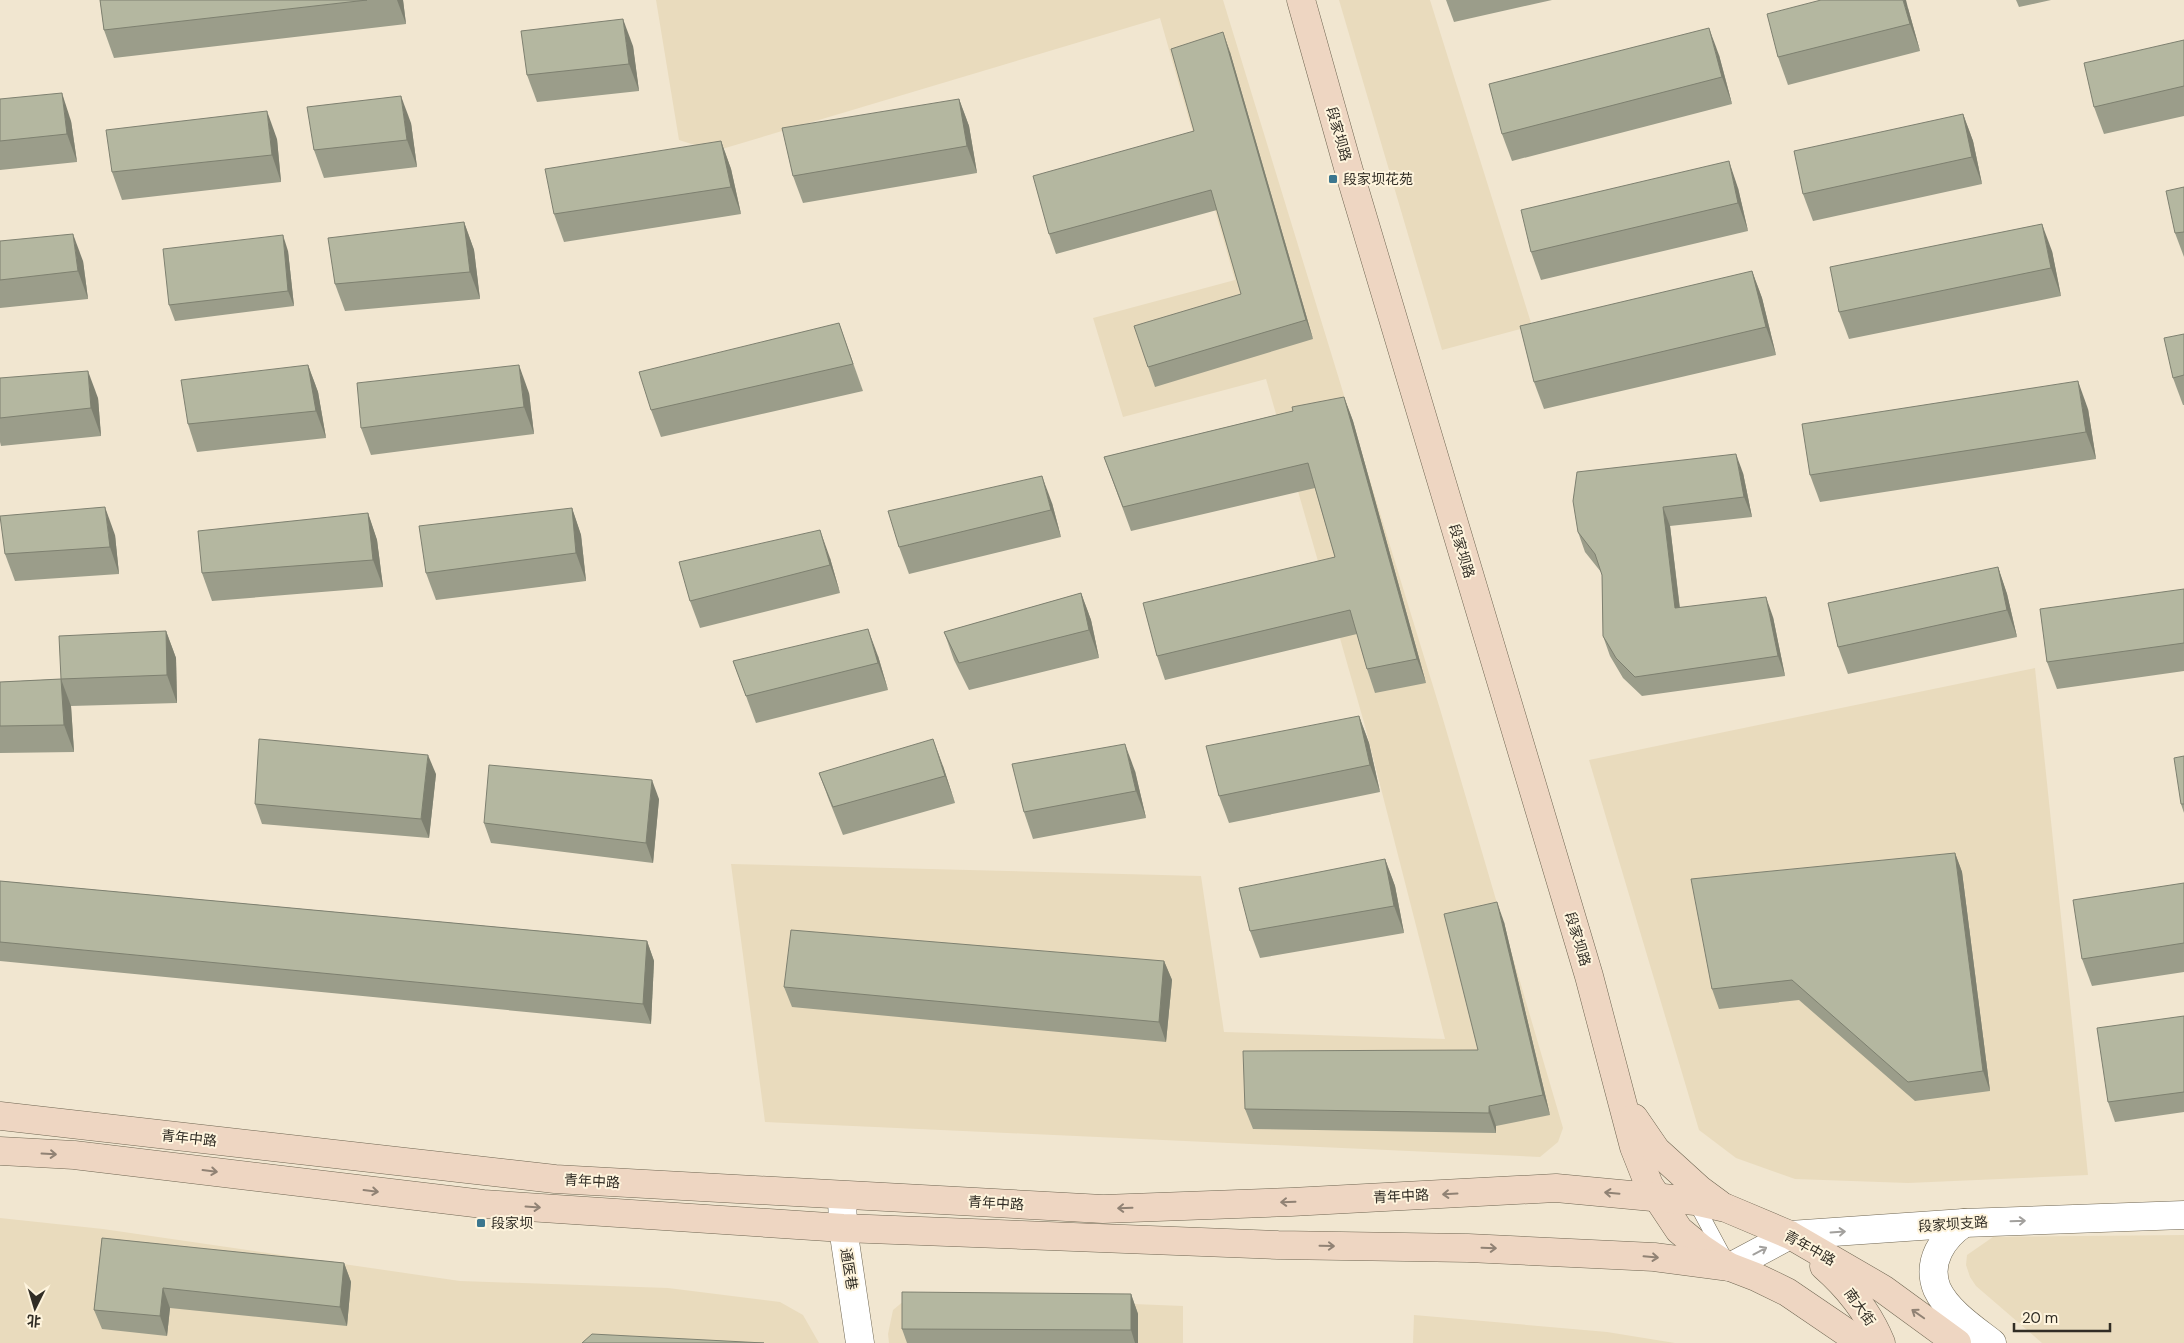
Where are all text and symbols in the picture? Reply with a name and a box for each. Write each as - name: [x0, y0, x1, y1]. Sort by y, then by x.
- street label: 段家坝路: [1323, 105, 1355, 163]
- place label: 段家坝花苑: [1343, 170, 1413, 188]
- marker: 段家坝花苑: [1327, 173, 1339, 185]
- street label: 段家坝路: [1445, 522, 1479, 580]
- street label: 段家坝路: [1561, 910, 1595, 968]
- street label: 青年中路: [160, 1126, 218, 1150]
- one-way arrow: [40, 1149, 56, 1158]
- one-way arrow: [202, 1166, 218, 1176]
- street label: 青年中路: [564, 1171, 620, 1191]
- one-way arrow: [363, 1186, 379, 1196]
- street label: 青年中路: [1373, 1186, 1429, 1206]
- one-way arrow: [1442, 1189, 1458, 1198]
- one-way arrow: [1604, 1189, 1620, 1198]
- street label: 青年中路: [968, 1193, 1024, 1213]
- one-way arrow: [1280, 1198, 1296, 1207]
- one-way arrow: [525, 1203, 541, 1212]
- one-way arrow: [1117, 1203, 1134, 1213]
- street label: 段家坝支路: [1917, 1213, 1989, 1235]
- place label: 段家坝: [491, 1214, 533, 1232]
- one-way arrow: [2010, 1216, 2026, 1225]
- marker: 段家坝: [475, 1217, 487, 1229]
- street label: 青年中路: [1781, 1227, 1839, 1269]
- one-way arrow: [1830, 1227, 1846, 1236]
- one-way arrow: [1318, 1241, 1334, 1250]
- one-way arrow: [1481, 1244, 1497, 1253]
- one-way arrow: [1752, 1246, 1767, 1256]
- street label: 通医巷: [837, 1247, 861, 1291]
- one-way arrow: [1643, 1252, 1659, 1262]
- north arrow: [10, 1283, 60, 1333]
- street label: 南大街: [1841, 1285, 1879, 1329]
- scale bar: [2014, 1300, 2110, 1332]
- text: 20 m: [2022, 1308, 2058, 1328]
- one-way arrow: [1911, 1309, 1925, 1319]
- text: 北: [26, 1311, 42, 1331]

